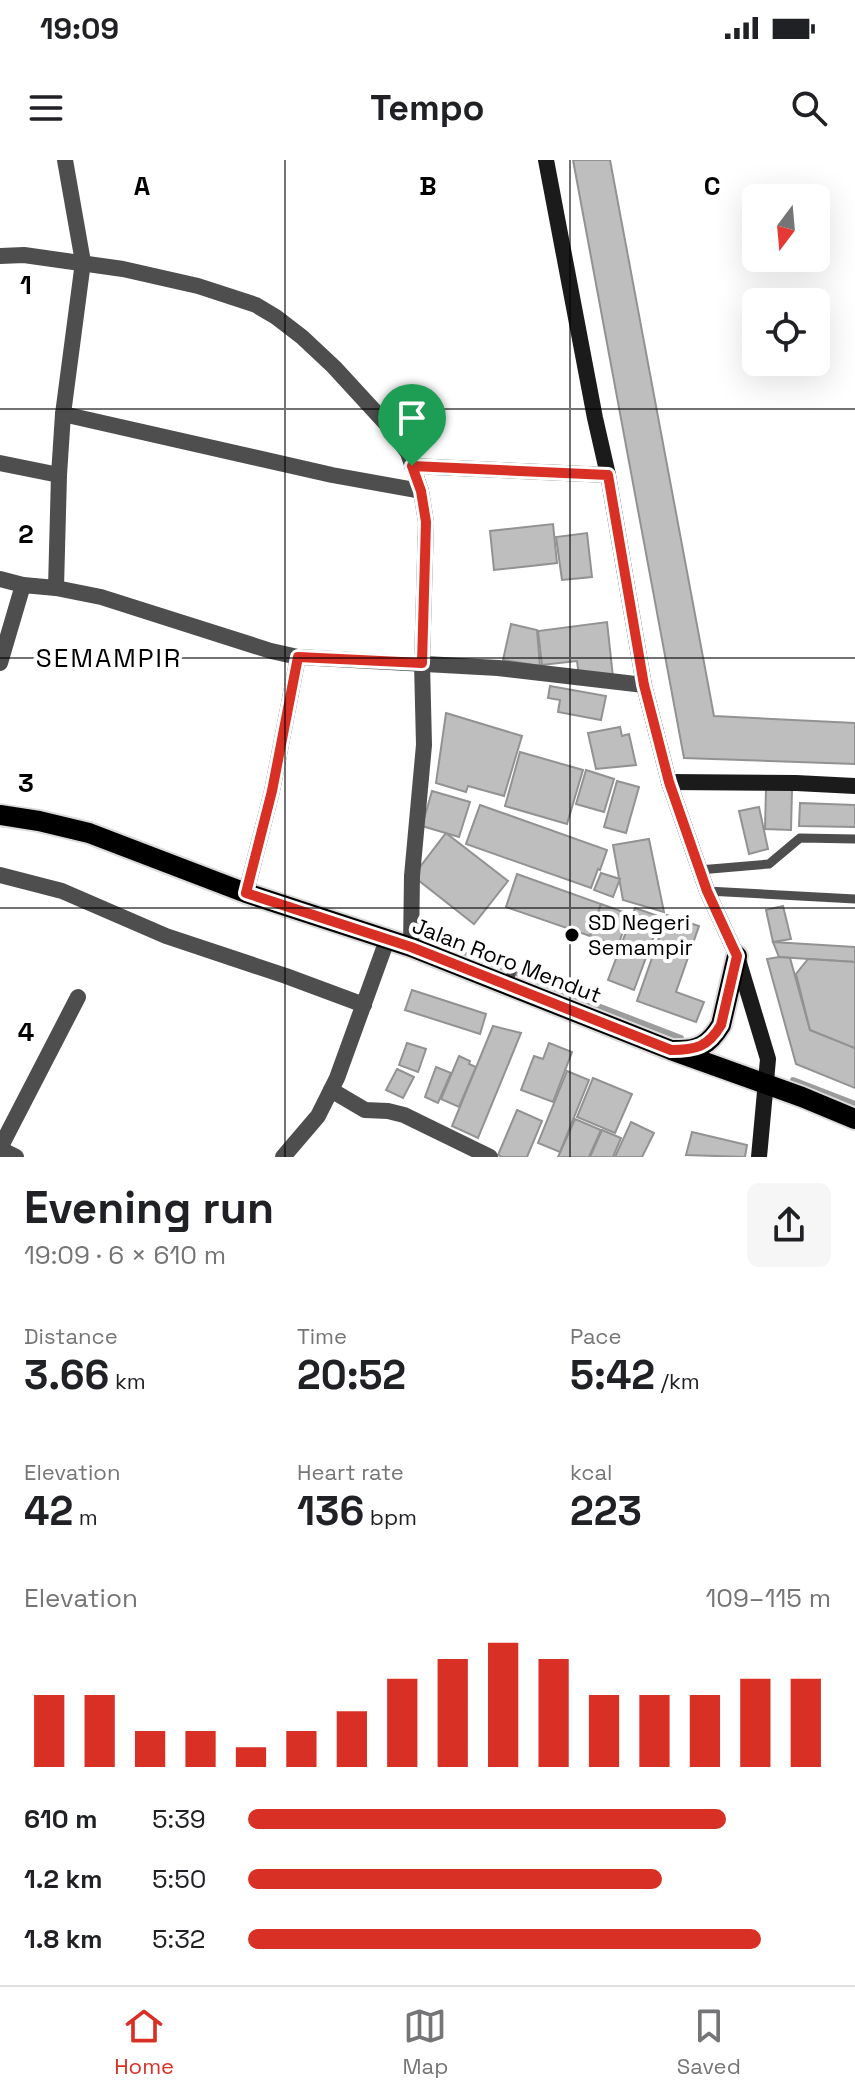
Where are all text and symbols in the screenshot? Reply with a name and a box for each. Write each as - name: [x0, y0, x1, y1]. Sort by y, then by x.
- text: 19:09: [40, 9, 119, 48]
- text: Tempo: [370, 85, 485, 131]
- icon: menu: [24, 86, 68, 130]
- icon: search: [787, 86, 831, 130]
- text: A: [134, 169, 151, 203]
- text: B: [419, 169, 437, 203]
- text: C: [704, 169, 720, 203]
- north arrow: [742, 184, 830, 272]
- map controls: [742, 184, 830, 376]
- text: 1: [20, 268, 32, 302]
- button: locate: [742, 288, 830, 376]
- pin: [378, 384, 446, 466]
- icon: arrive: [390, 396, 434, 440]
- text: 2: [18, 517, 34, 551]
- district label: SEMAMPIR: [36, 641, 182, 675]
- text: 3: [18, 766, 34, 800]
- place label: SD Negeri Semampir: [588, 908, 693, 961]
- street label: Jalan Roro Mendut: [409, 911, 605, 1009]
- marker: SD Negeri Semampir: [563, 926, 581, 944]
- text: 4: [18, 1015, 34, 1049]
- text: Evening run: [24, 1180, 274, 1236]
- button: share: [747, 1183, 831, 1267]
- text: 19:09 · 6 × 610 m: [24, 1238, 226, 1272]
- text: Distance: [24, 1322, 118, 1350]
- text: Time: [297, 1322, 347, 1350]
- text: Pace: [570, 1322, 622, 1350]
- text: 3.66: [24, 1350, 109, 1401]
- text: 20:52: [297, 1350, 406, 1401]
- text: 5:42: [570, 1350, 655, 1401]
- text: km: [109, 1367, 146, 1395]
- text: /km: [655, 1367, 700, 1395]
- text: Elevation: [24, 1458, 120, 1486]
- text: Heart rate: [297, 1458, 404, 1486]
- text: kcal: [570, 1458, 612, 1486]
- text: 42: [24, 1486, 73, 1537]
- text: 136: [297, 1486, 364, 1537]
- text: 223: [570, 1486, 642, 1537]
- text: m: [73, 1503, 98, 1531]
- text: bpm: [364, 1503, 417, 1531]
- text: Elevation: [24, 1581, 138, 1615]
- text: 109–115 m: [705, 1581, 831, 1615]
- text: 610 m: [24, 1802, 97, 1836]
- text: 5:39: [152, 1802, 206, 1836]
- text: 1.2 km: [24, 1862, 102, 1896]
- text: 5:50: [152, 1862, 206, 1896]
- text: 1.8 km: [24, 1922, 103, 1956]
- text: 5:32: [152, 1922, 206, 1956]
- tab: Home: [114, 2004, 174, 2080]
- tab: Map: [402, 2004, 448, 2080]
- tab: Saved: [677, 2004, 741, 2080]

